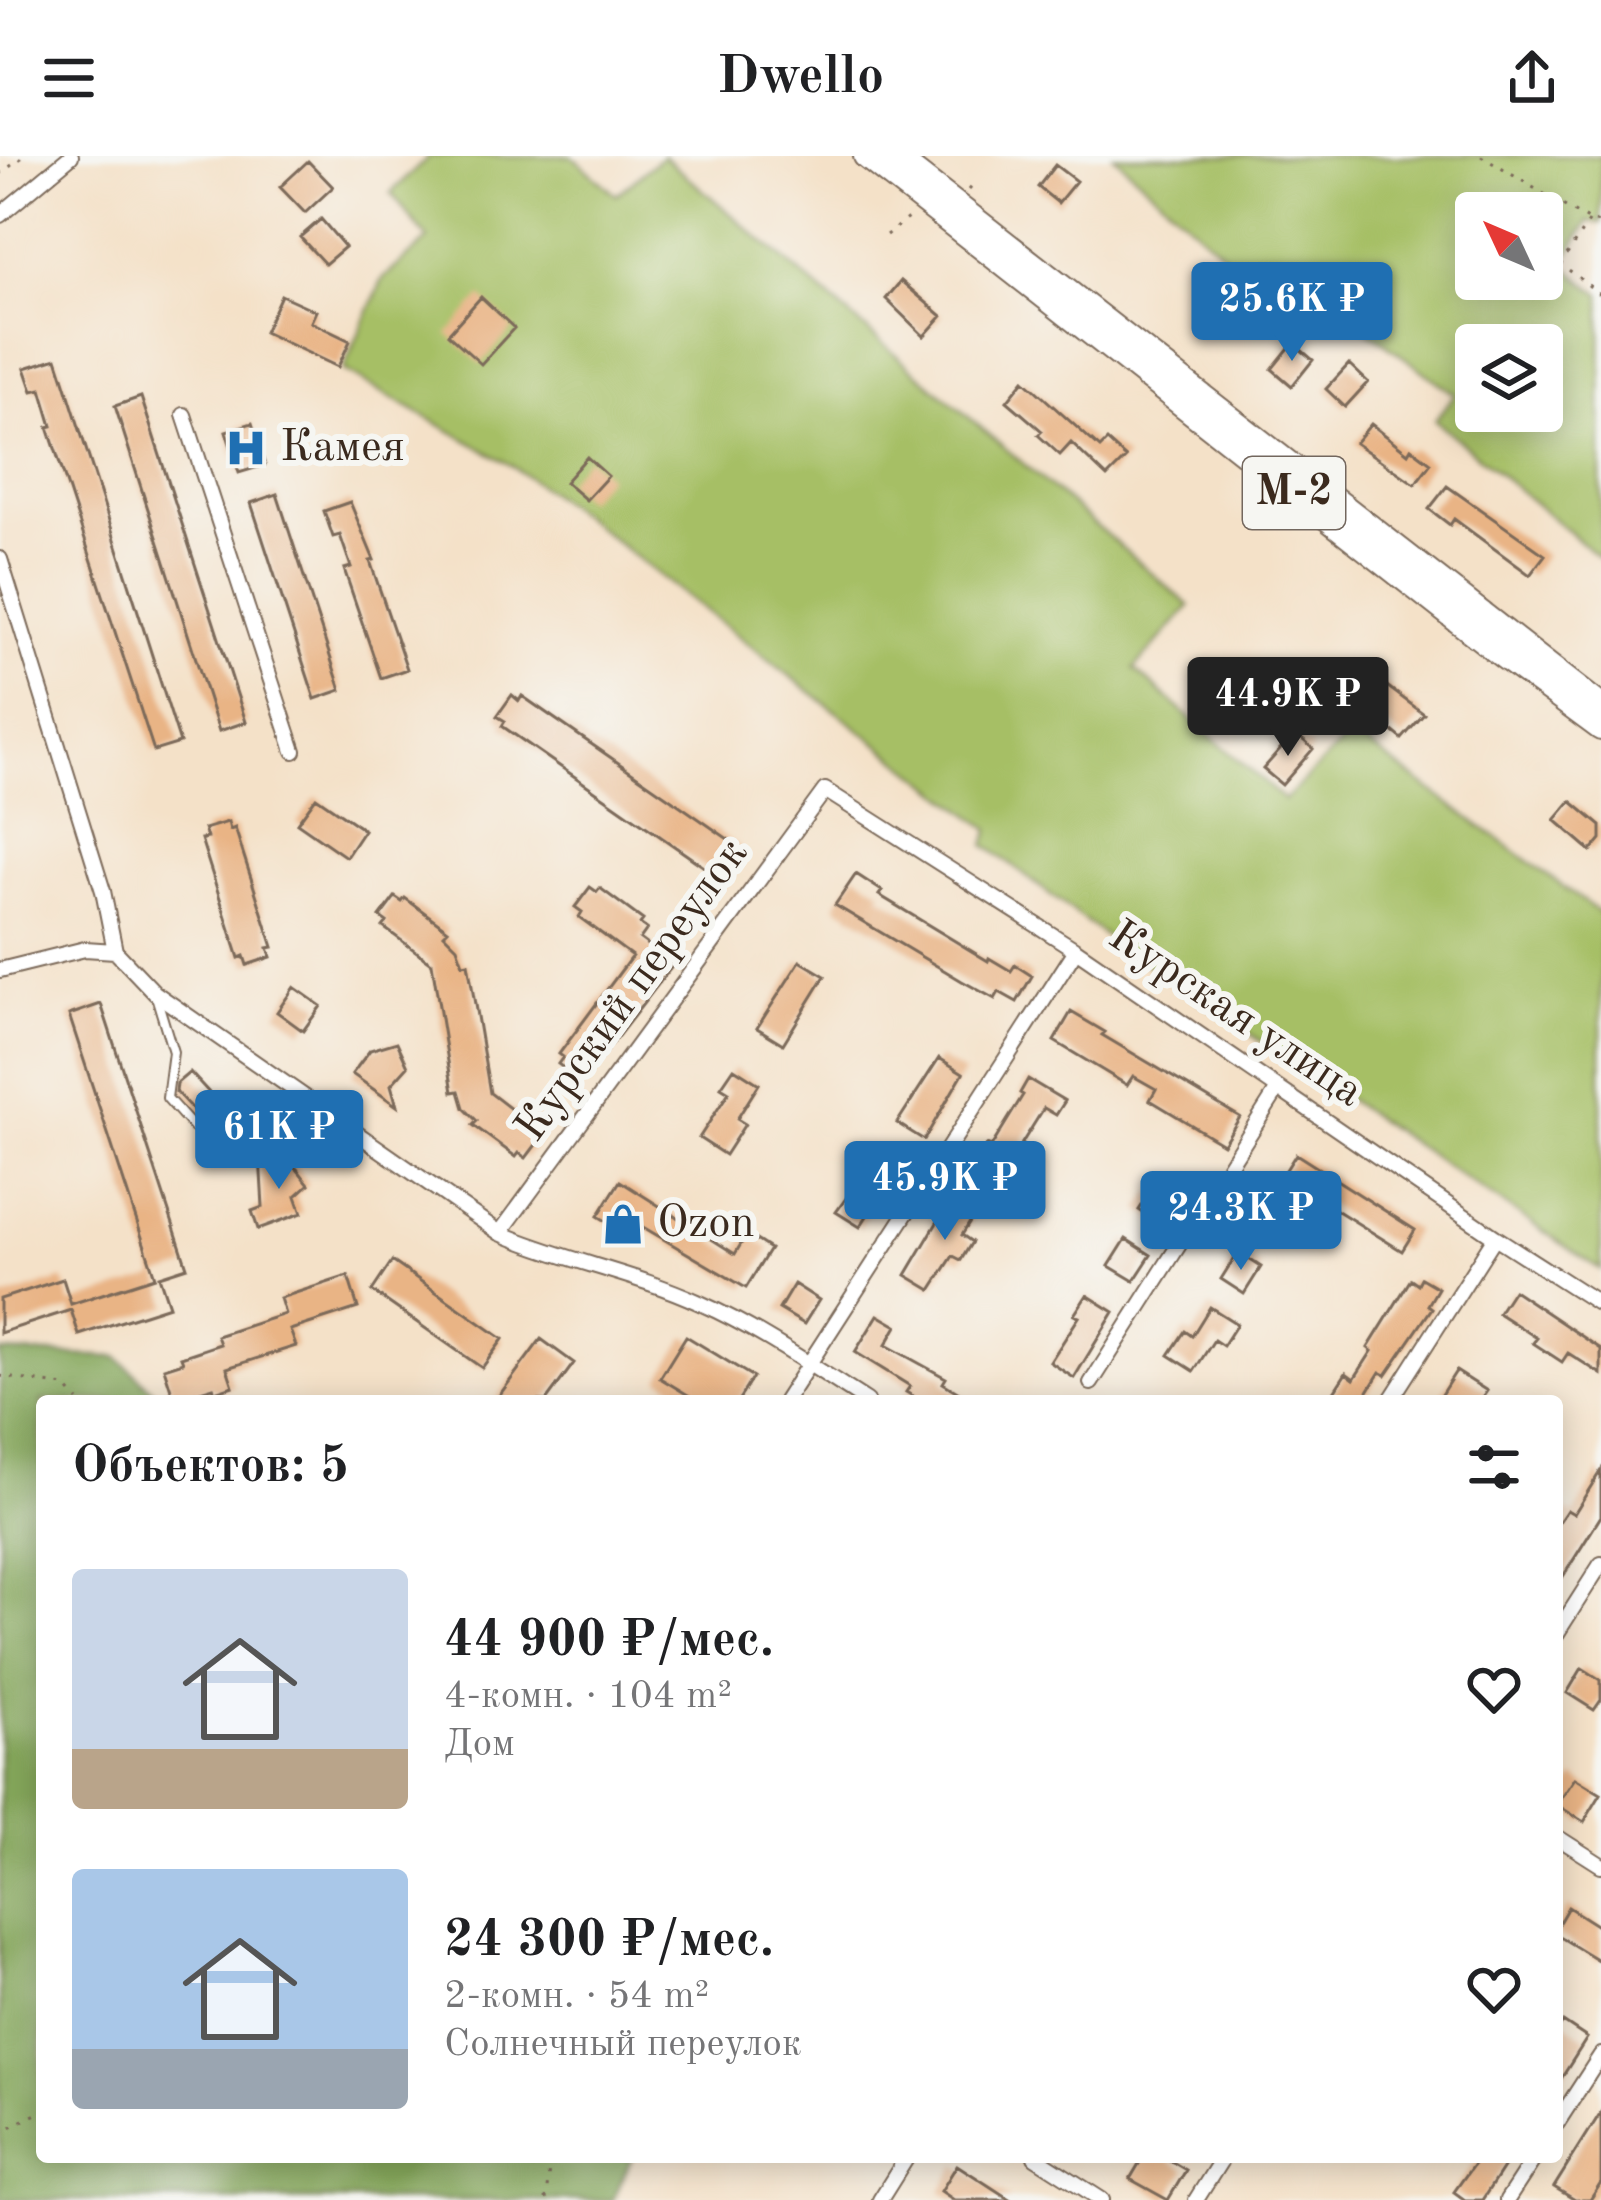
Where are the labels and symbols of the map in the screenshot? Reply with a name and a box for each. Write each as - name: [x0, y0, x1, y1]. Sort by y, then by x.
- north arrow: [1455, 192, 1563, 300]
- pin: 25.6K ₽: [1181, 262, 1403, 364]
- hospital icon: Камея: [223, 425, 269, 471]
- place label: Камея: [280, 426, 405, 471]
- road number: М-2: [1243, 457, 1345, 529]
- pin: 44.9K ₽: [1177, 657, 1399, 759]
- street label: Курский переулок: [509, 832, 757, 1150]
- street label: Курская улица: [1100, 914, 1370, 1116]
- pin: 61K ₽: [195, 1090, 363, 1192]
- pin: 45.9K ₽: [834, 1141, 1056, 1243]
- pin: 24.3K ₽: [1130, 1171, 1352, 1273]
- shop icon: Ozon: [600, 1201, 646, 1247]
- place label: Ozon: [657, 1202, 755, 1247]

